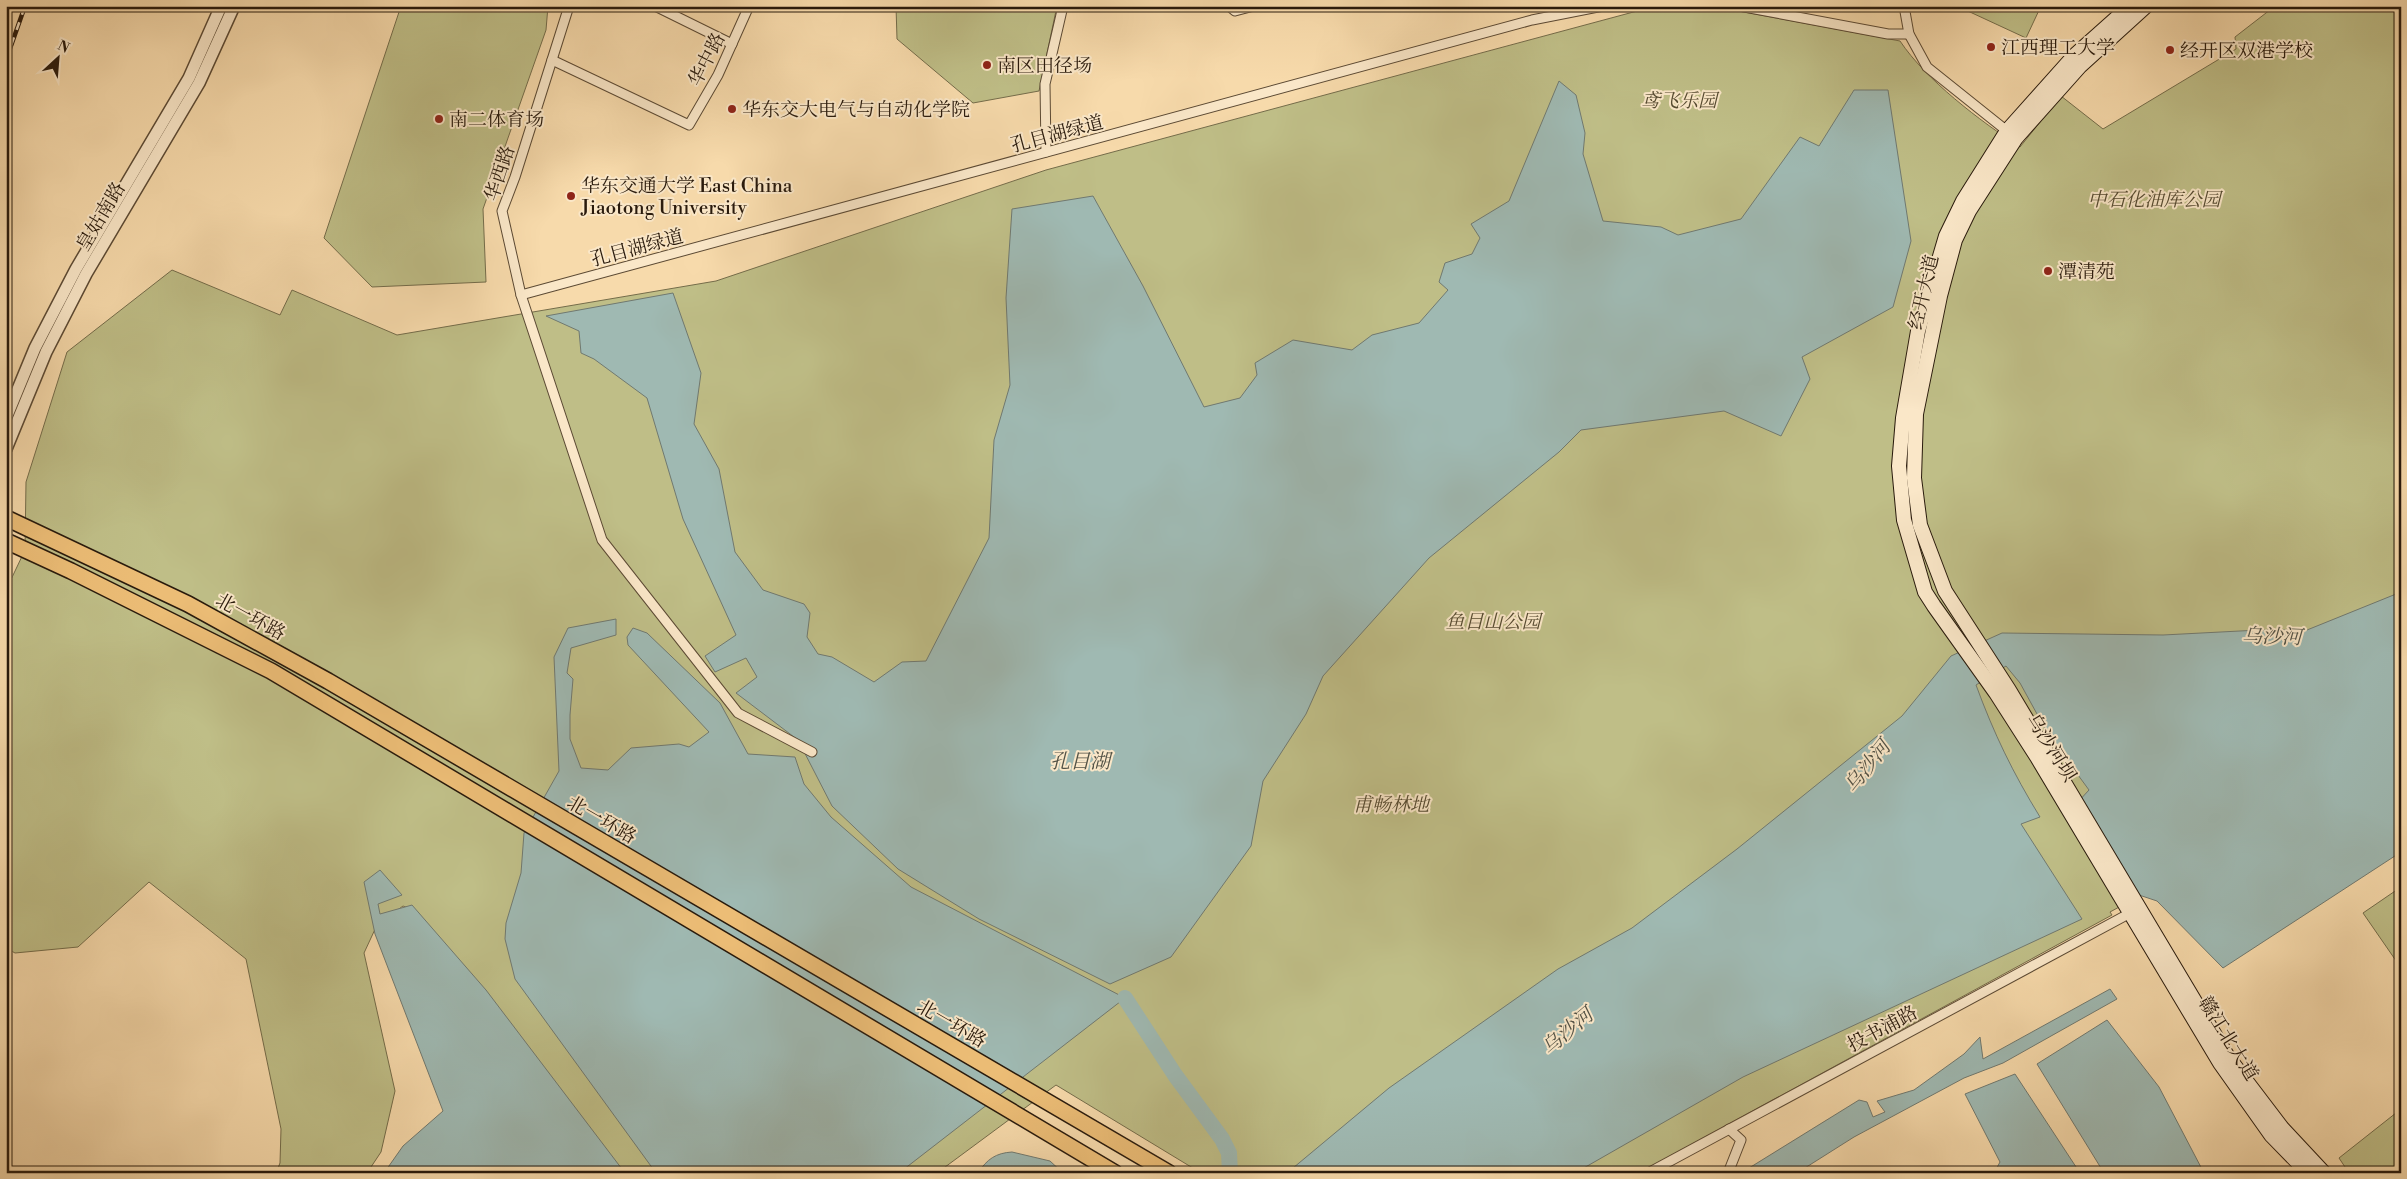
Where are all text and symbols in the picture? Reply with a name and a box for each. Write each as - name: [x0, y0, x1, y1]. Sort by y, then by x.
- street label: 华中路: [683, 29, 731, 90]
- north arrow: [32, 32, 82, 82]
- place label: 江西理工大学: [2001, 36, 2115, 60]
- text: N: [54, 37, 72, 58]
- place label: 经开区双港学校: [2180, 39, 2313, 63]
- marker: 江西理工大学: [1985, 41, 1997, 53]
- marker: 经开区双港学校: [2164, 44, 2176, 56]
- place label: 南区田径场: [997, 54, 1092, 78]
- marker: 南区田径场: [981, 59, 993, 71]
- park label: 鸢飞乐园: [1641, 89, 1720, 113]
- place label: 华东交大电气与自动化学院: [742, 98, 970, 122]
- marker: 华东交大电气与自动化学院: [726, 103, 738, 115]
- place label: 南二体育场: [449, 108, 544, 132]
- street label: 孔目湖绿道: [1008, 110, 1106, 158]
- marker: 南二体育场: [433, 113, 445, 125]
- street label: 华西路: [480, 142, 520, 204]
- place label: 华东交通大学 East China Jiaotong University: [580, 174, 793, 220]
- street label: 皇姑南路: [71, 178, 131, 255]
- park label: 中石化油库公园: [2087, 188, 2223, 212]
- marker: 华东交通大学 East China Jiaotong University: [565, 190, 577, 202]
- street label: 孔目湖绿道: [588, 224, 686, 272]
- street label: 经开大道: [1904, 252, 1944, 332]
- place label: 潭清苑: [2058, 260, 2115, 284]
- marker: 潭清苑: [2042, 265, 2054, 277]
- street label: 北一环路: [211, 588, 290, 646]
- park label: 鱼目山公园: [1445, 610, 1543, 634]
- water label: 乌沙河: [2242, 624, 2305, 651]
- street label: 乌沙河坝: [2021, 709, 2081, 786]
- water label: 乌沙河: [1840, 733, 1899, 798]
- water label: 孔目湖: [1050, 750, 1113, 775]
- street label: 北一环路: [563, 790, 640, 849]
- park label: 甫畅林地: [1353, 793, 1431, 817]
- street label: 赣江北大道: [2193, 992, 2264, 1085]
- street label: 北一环路: [913, 994, 990, 1053]
- street label: 投书浦路: [1843, 1000, 1922, 1057]
- water label: 乌沙河: [1537, 1001, 1601, 1061]

